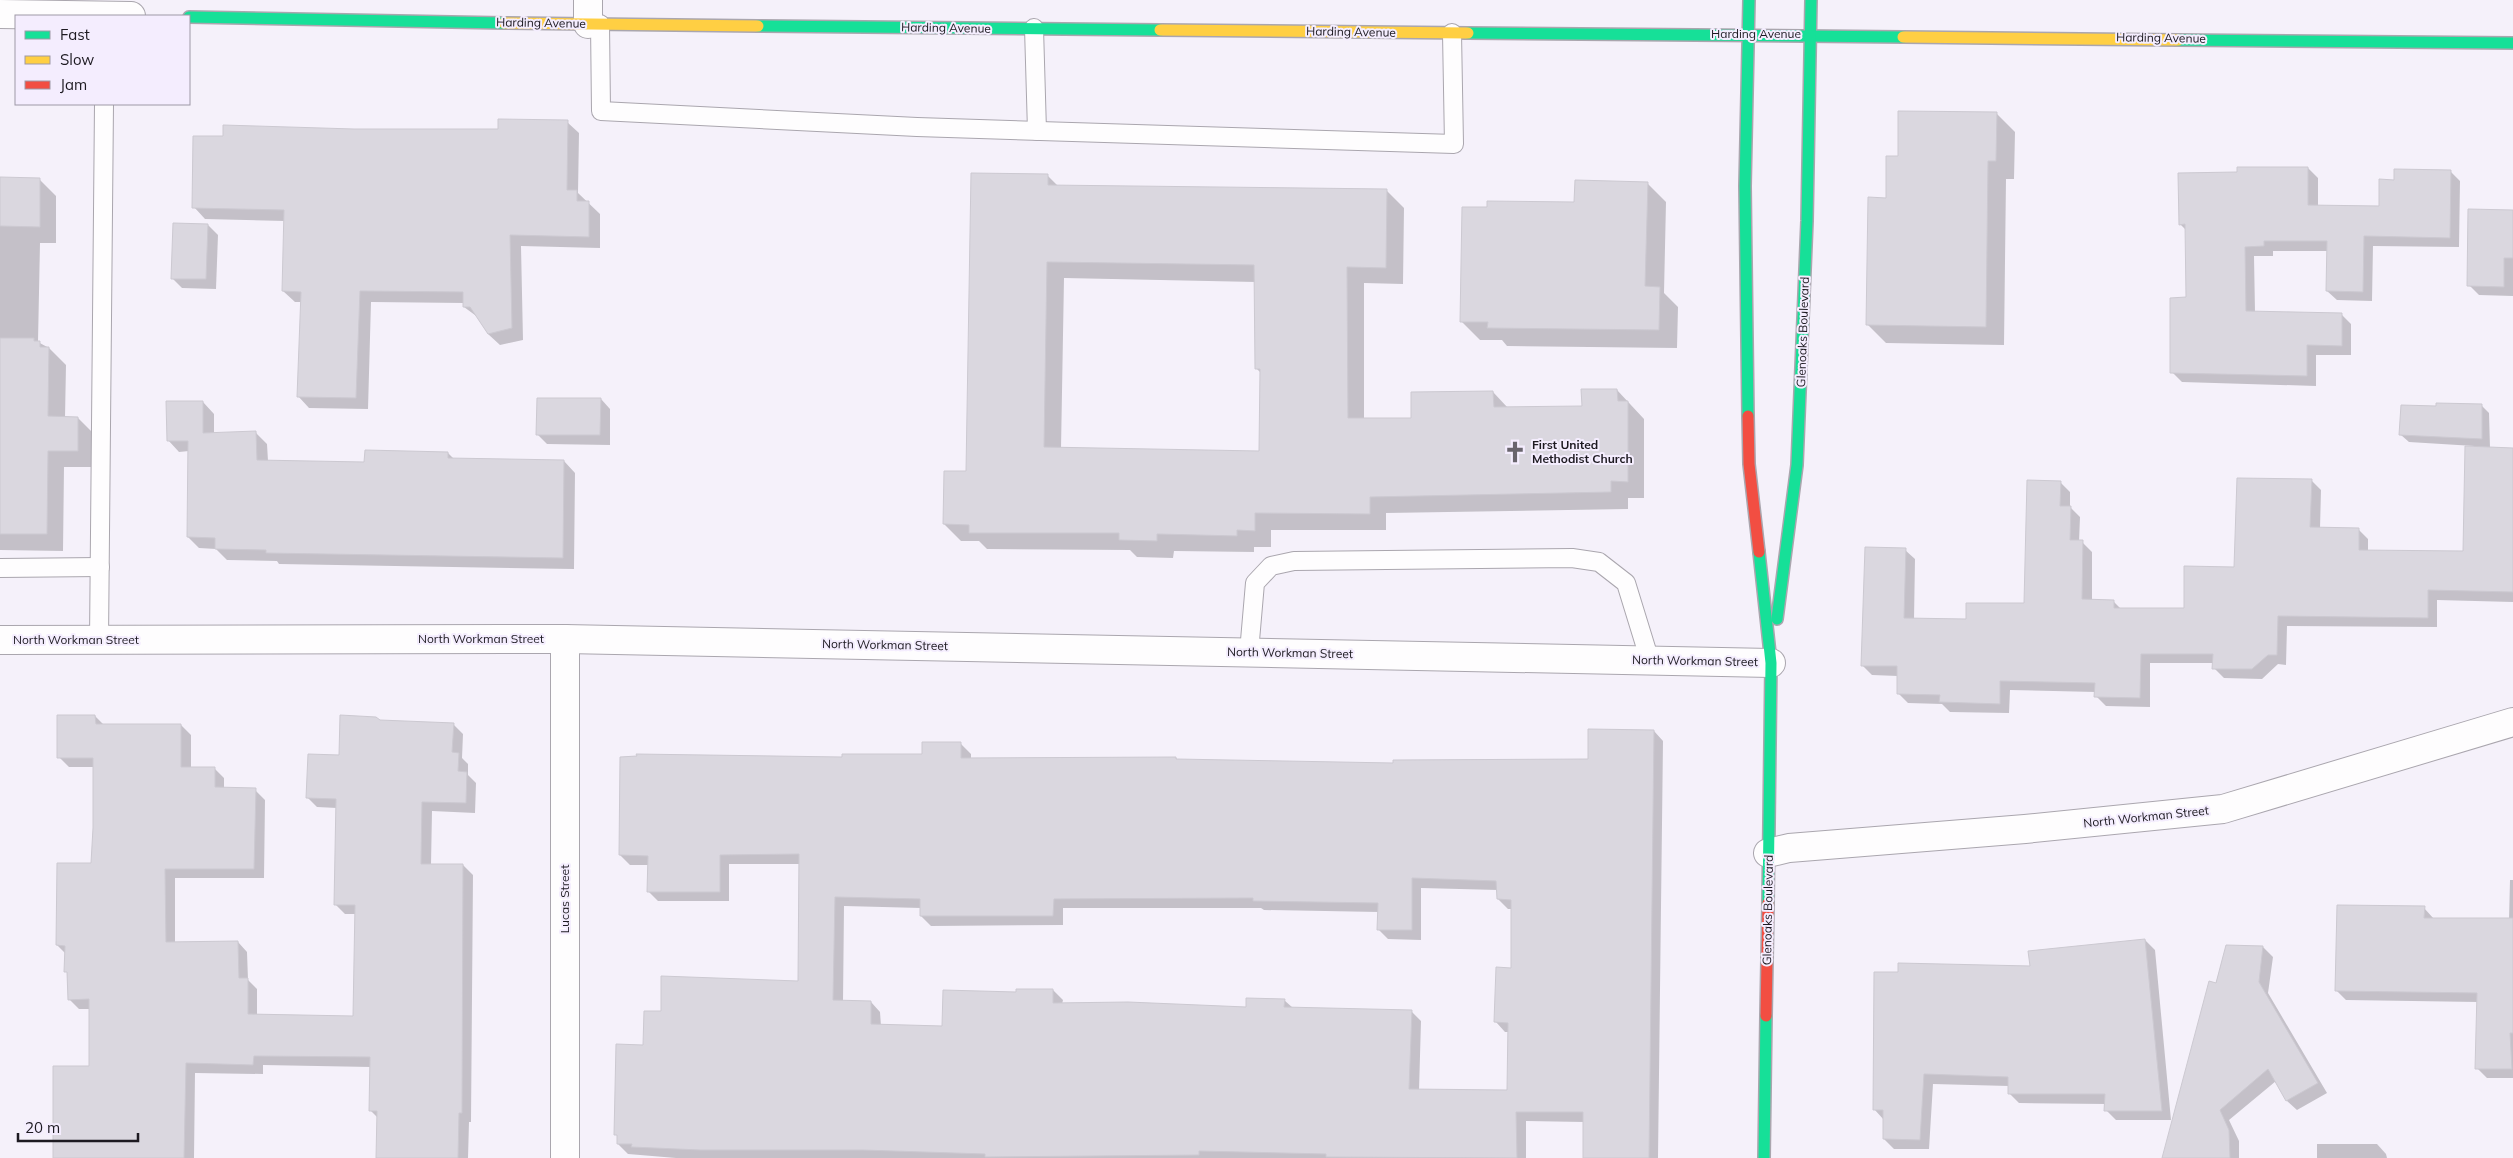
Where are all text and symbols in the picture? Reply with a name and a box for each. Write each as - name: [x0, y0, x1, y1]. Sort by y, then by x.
- street label: Harding Avenue: [496, 14, 586, 31]
- legend: [15, 15, 190, 105]
- street label: Harding Avenue: [901, 19, 991, 36]
- street label: Harding Avenue: [1306, 23, 1396, 40]
- text: Fast: [60, 25, 90, 44]
- street label: Harding Avenue: [1711, 26, 1801, 41]
- street label: Harding Avenue: [2116, 29, 2206, 46]
- text: Slow: [60, 50, 94, 69]
- text: Jam: [60, 75, 87, 94]
- street label: Glenoaks Boulevard: [1793, 276, 1812, 387]
- place label: First United Methodist Church: [1532, 437, 1633, 466]
- church icon: First United Methodist Church: [1502, 439, 1528, 465]
- street label: North Workman Street: [418, 631, 544, 646]
- street label: North Workman Street: [13, 632, 139, 647]
- street label: North Workman Street: [822, 636, 948, 653]
- street label: North Workman Street: [1227, 644, 1353, 661]
- street label: North Workman Street: [1632, 652, 1758, 669]
- street label: North Workman Street: [2083, 802, 2209, 831]
- street label: Glenoaks Boulevard: [1759, 855, 1776, 965]
- street label: Lucas Street: [557, 865, 572, 933]
- scale bar: [18, 1110, 138, 1142]
- text: 20 m: [25, 1118, 60, 1137]

